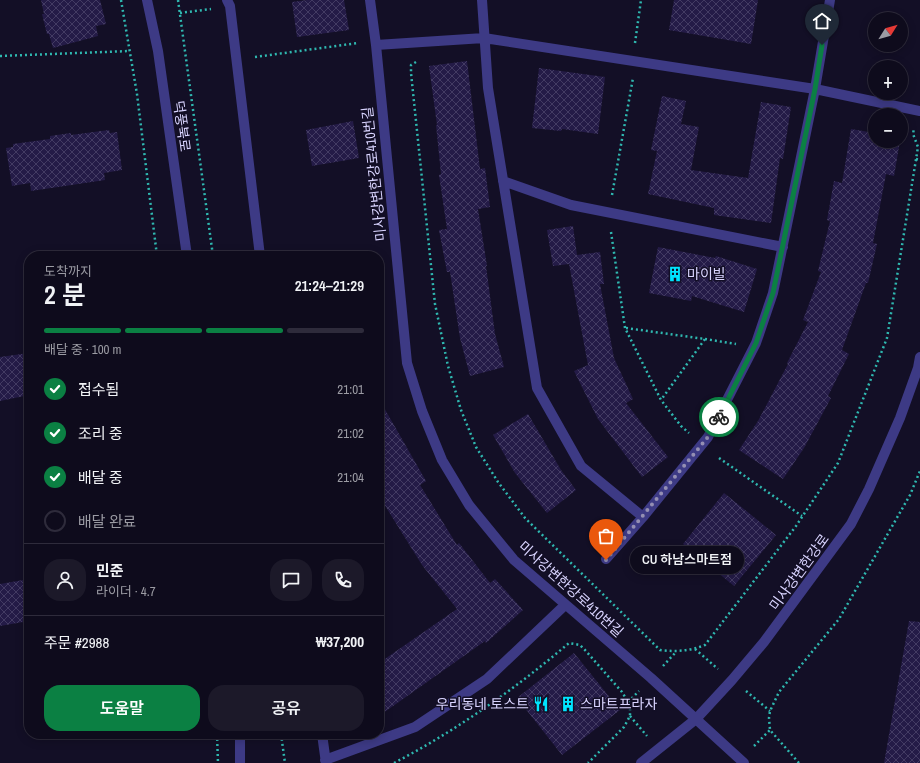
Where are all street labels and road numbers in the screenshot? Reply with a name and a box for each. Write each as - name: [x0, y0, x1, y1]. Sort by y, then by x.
- street label: 덕풍북로: [170, 99, 195, 153]
- street label: 미사강변한강로410번길: [358, 106, 390, 242]
- street label: 미사강변한강로: [765, 530, 833, 614]
- street label: 미사강변한강로410번길: [515, 537, 627, 641]

